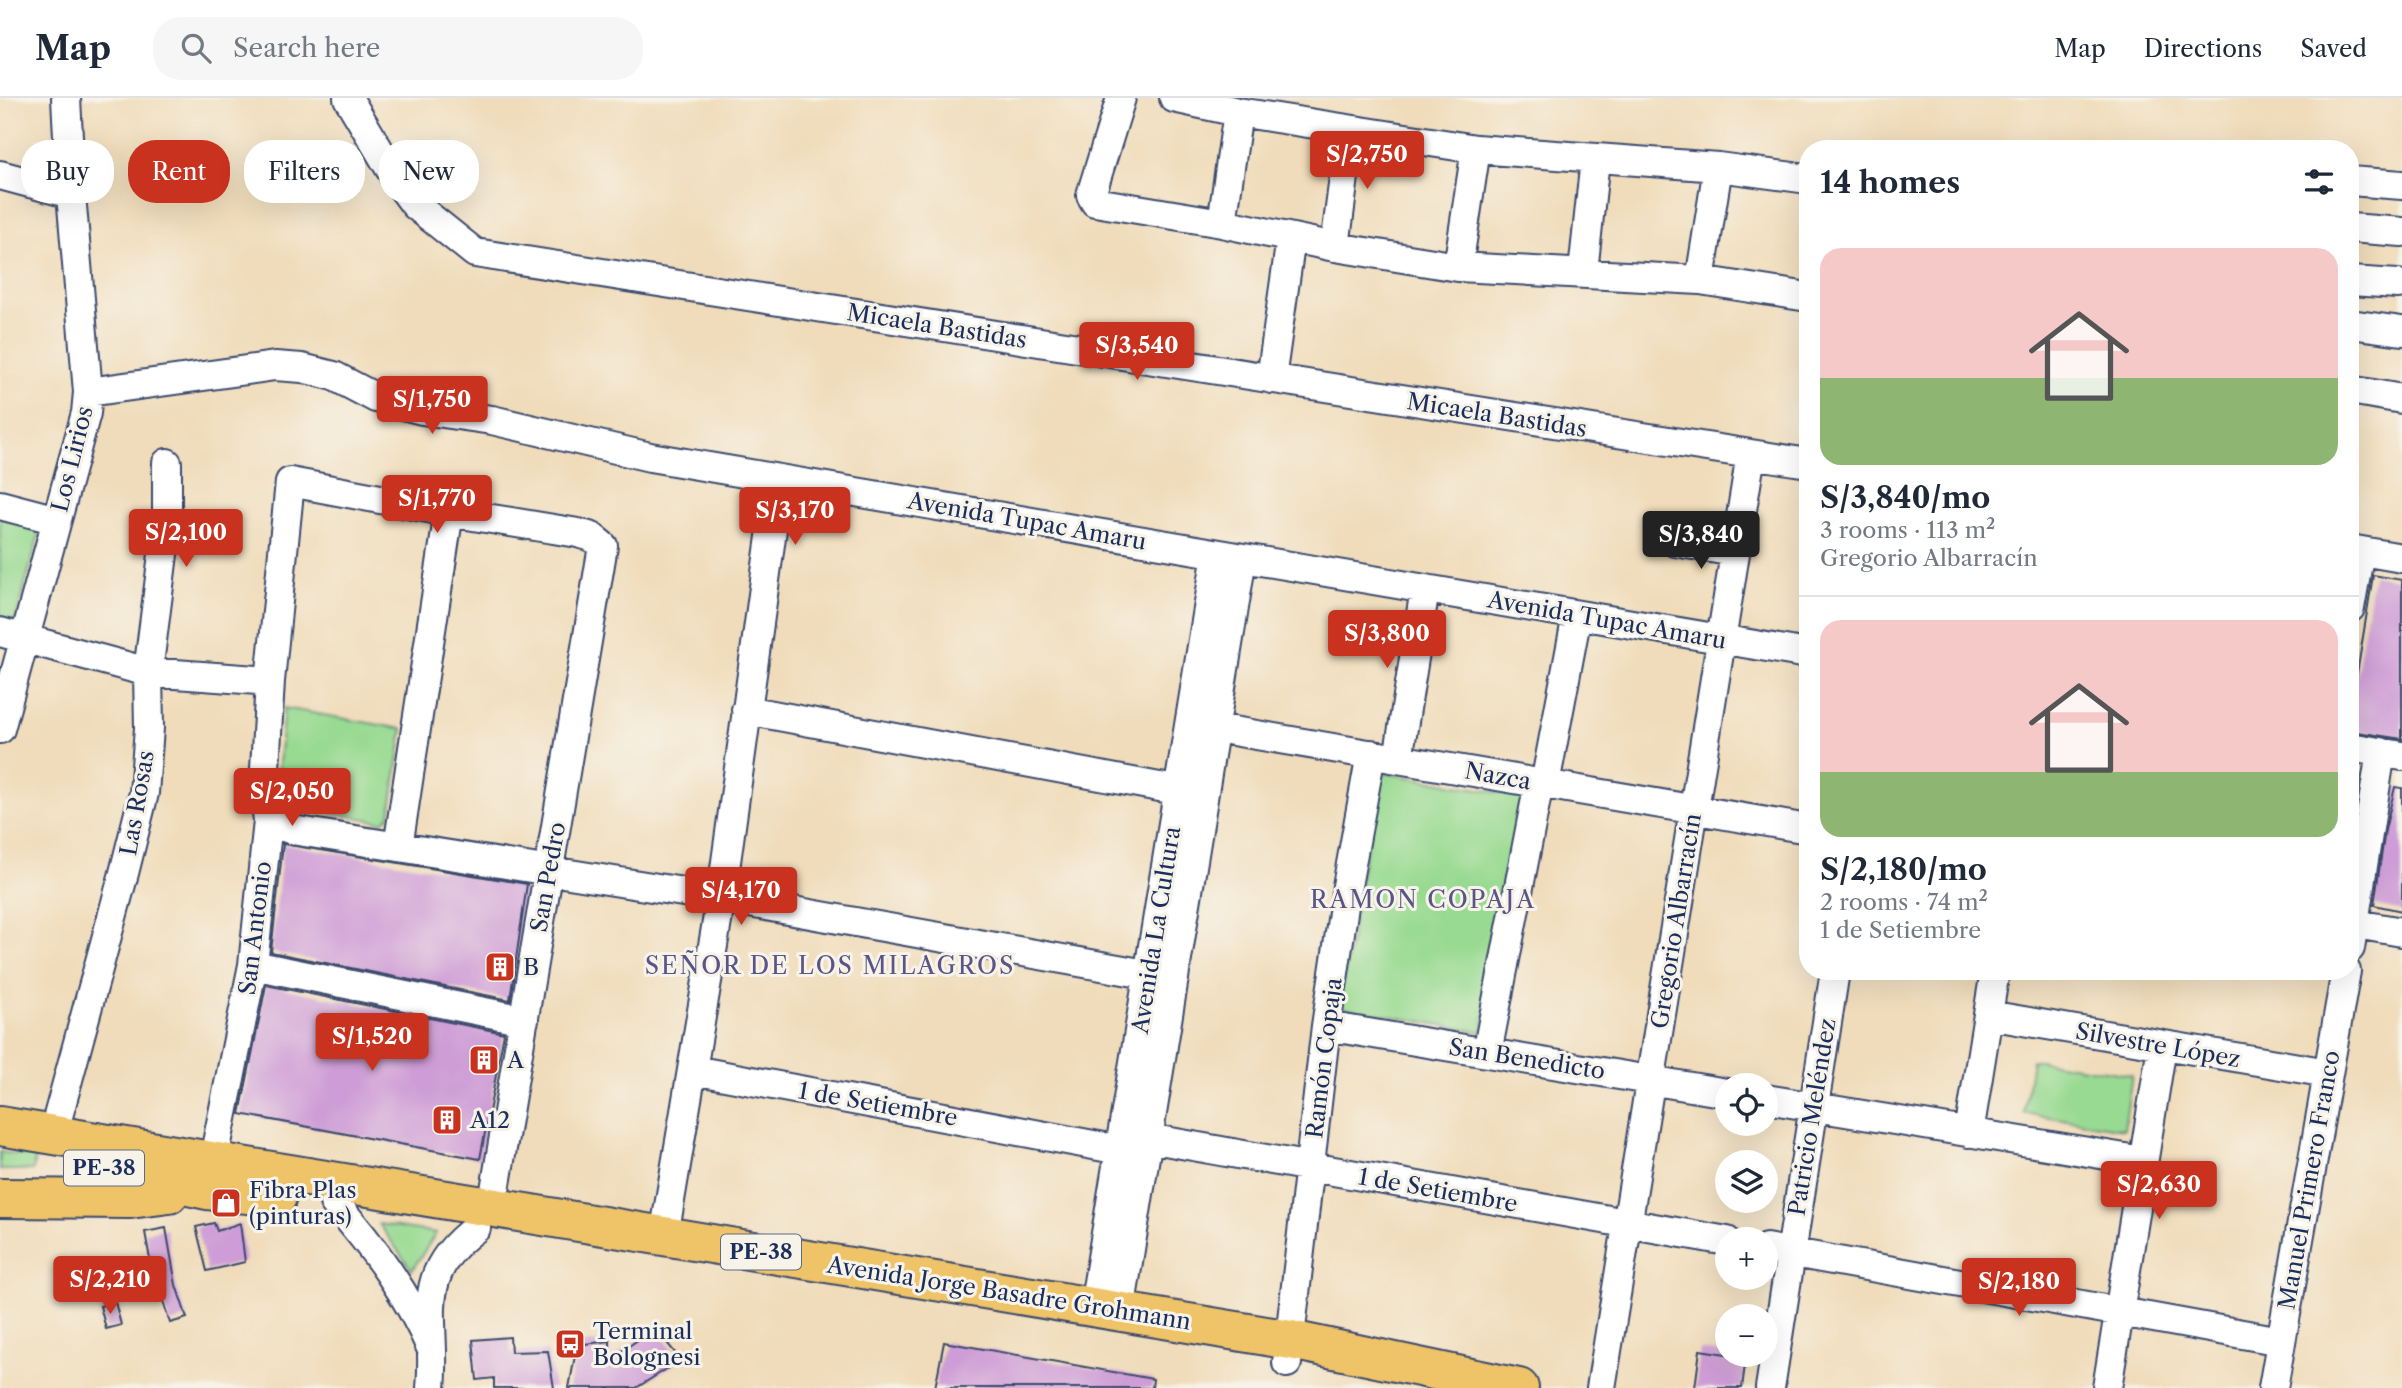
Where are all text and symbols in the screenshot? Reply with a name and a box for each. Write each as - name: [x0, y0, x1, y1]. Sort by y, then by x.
- search box: [153, 17, 643, 80]
- text: Map: [35, 28, 111, 69]
- icon: search: [177, 29, 215, 67]
- text: Search here: [233, 32, 380, 64]
- text: Map: [2054, 34, 2106, 63]
- text: Directions: [2144, 34, 2262, 63]
- text: Saved: [2300, 34, 2367, 63]
- pin: S/2,750: [1302, 132, 1432, 191]
- chip: Buy: [21, 140, 114, 203]
- chip: Rent: [128, 140, 230, 203]
- chip: Filters: [244, 140, 365, 203]
- chip: New: [379, 140, 479, 203]
- text: S/2,750: [1326, 140, 1408, 168]
- icon: filters: [2300, 163, 2338, 201]
- text: 14 homes: [1820, 164, 1960, 201]
- icon: home: [2016, 293, 2142, 419]
- street label: Micaela Bastidas: [845, 298, 1029, 354]
- pin: S/3,540: [1072, 322, 1202, 382]
- text: S/3,540: [1095, 331, 1179, 359]
- pin: S/1,750: [367, 376, 497, 436]
- text: S/1,750: [393, 385, 471, 413]
- street label: Micaela Bastidas: [1405, 387, 1589, 443]
- street label: Los Lirios: [45, 403, 99, 515]
- pin: S/1,770: [372, 476, 502, 535]
- text: S/3,840/mo: [1820, 479, 1990, 516]
- text: S/1,770: [398, 484, 476, 512]
- street label: Avenida Tupac Amaru: [905, 486, 1148, 556]
- pin: S/3,170: [730, 488, 860, 547]
- text: S/3,170: [755, 496, 835, 524]
- pin: S/2,100: [121, 510, 251, 569]
- pin: S/3,840: [1636, 512, 1766, 571]
- text: 3 rooms · 113 m²: [1820, 516, 1996, 544]
- text: S/2,100: [145, 518, 227, 546]
- text: S/3,840: [1659, 520, 1743, 548]
- text: Gregorio Albarracín: [1820, 544, 2038, 572]
- street label: Avenida Tupac Amaru: [1485, 585, 1728, 655]
- pin: S/3,800: [1322, 610, 1452, 670]
- text: S/3,800: [1344, 619, 1430, 647]
- icon: home: [2016, 665, 2142, 791]
- street label: Las Rosas: [114, 748, 160, 858]
- street label: Nazca: [1463, 756, 1534, 796]
- pin: S/2,050: [227, 768, 357, 828]
- text: S/2,050: [250, 777, 334, 805]
- street label: Gregorio Albarracín: [1645, 811, 1707, 1031]
- street label: San Pedro: [525, 820, 571, 934]
- street label: Avenida La Cultura: [1126, 823, 1186, 1037]
- text: S/2,180/mo: [1820, 851, 1987, 888]
- street label: San Antonio: [233, 860, 277, 996]
- pin: S/4,170: [676, 868, 806, 927]
- text: S/4,170: [701, 876, 781, 904]
- district label: RAMON COPAJA: [1310, 885, 1536, 914]
- text: 2 rooms · 74 m²: [1820, 888, 1988, 916]
- text: 1 de Setiembre: [1820, 916, 1981, 944]
- building icon: B: [483, 950, 517, 984]
- district label: SEÑOR DE LOS MILAGROS: [645, 950, 1015, 980]
- place label: B: [523, 953, 539, 981]
- street label: Ramón Copaja: [1300, 975, 1348, 1140]
- pin: S/1,520: [307, 1014, 437, 1073]
- street label: Patricio Meléndez: [1783, 1016, 1841, 1218]
- street label: Silvestre López: [2074, 1017, 2242, 1073]
- text: S/1,520: [332, 1022, 412, 1050]
- street label: San Benedicto: [1447, 1033, 1607, 1085]
- building icon: A: [467, 1043, 501, 1077]
- place label: A: [506, 1046, 525, 1074]
- street label: Manuel Primero Franco: [2272, 1048, 2346, 1312]
- map controls: [1715, 1073, 1778, 1367]
- button: locate: [1715, 1073, 1778, 1136]
- street label: 1 de Setiembre: [796, 1076, 960, 1132]
- building icon: A12: [430, 1103, 464, 1137]
- place label: A12: [469, 1106, 510, 1134]
- road number: PE-38: [64, 1150, 144, 1186]
- button: layers: [1715, 1150, 1778, 1213]
- street label: 1 de Setiembre: [1356, 1162, 1520, 1218]
- pin: S/2,630: [2094, 1162, 2224, 1221]
- text: S/2,630: [2117, 1170, 2201, 1198]
- place label: Fibra Plas (pinturas): [249, 1176, 357, 1230]
- shop icon: Fibra Plas (pinturas): [209, 1186, 243, 1220]
- button: +: [1715, 1227, 1778, 1290]
- road number: PE-38: [721, 1234, 801, 1270]
- street label: Avenida Jorge Basadre Grohmann: [824, 1250, 1193, 1336]
- pin: S/2,210: [45, 1256, 175, 1316]
- pin: S/2,180: [1954, 1258, 2084, 1318]
- text: S/2,210: [69, 1265, 151, 1293]
- text: S/2,180: [1978, 1267, 2060, 1295]
- button: −: [1715, 1304, 1778, 1367]
- place label: Terminal Bolognesi: [593, 1317, 701, 1371]
- bus stop icon: Terminal Bolognesi: [553, 1327, 587, 1361]

